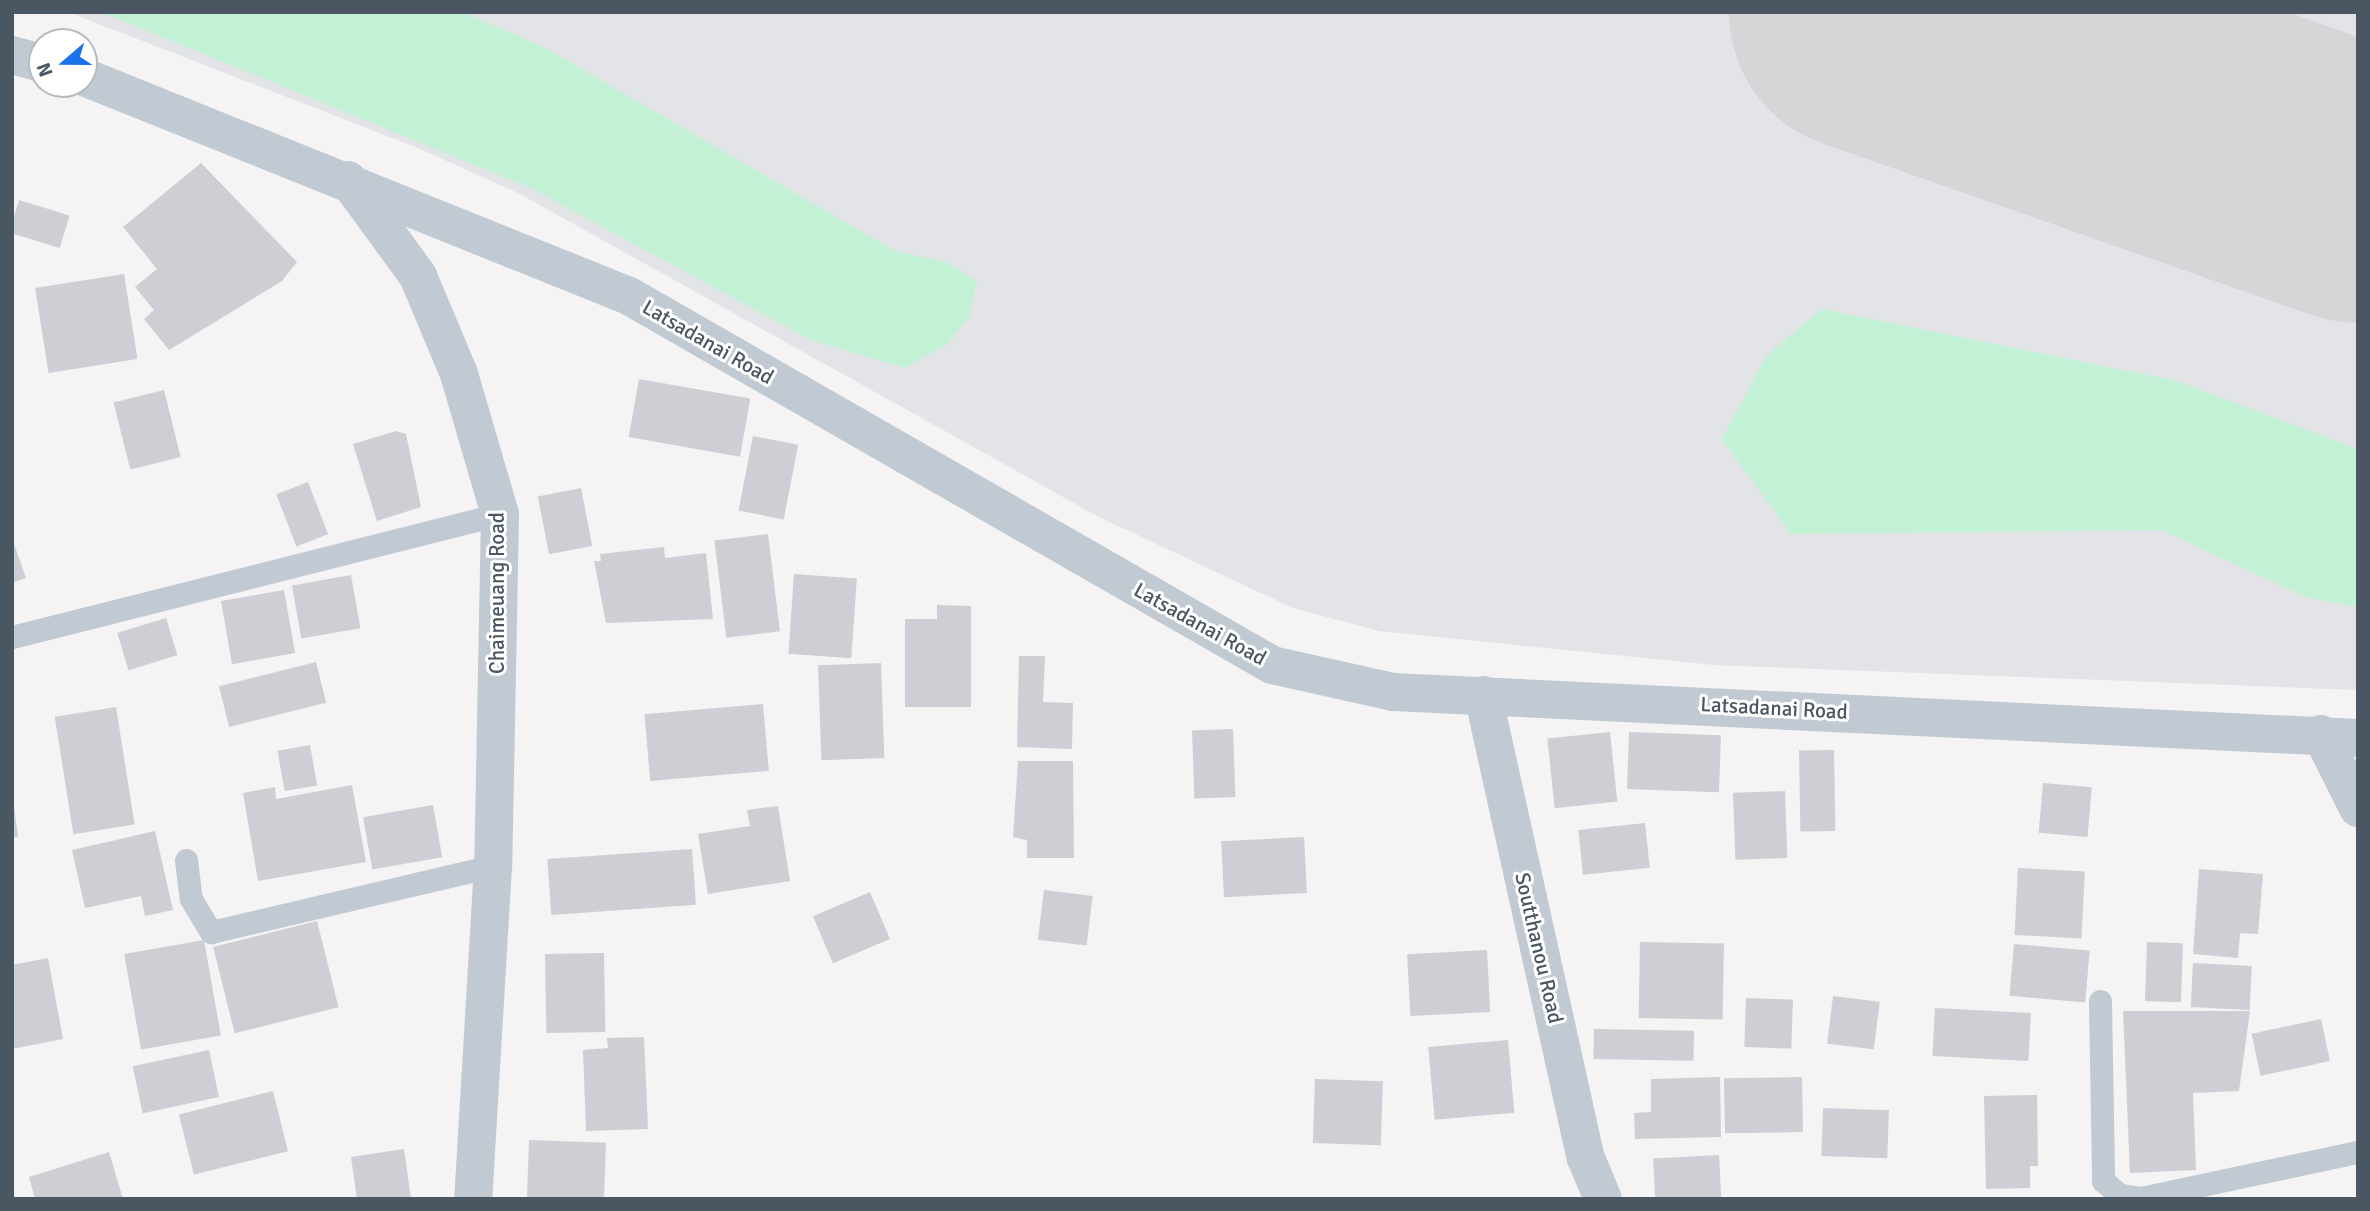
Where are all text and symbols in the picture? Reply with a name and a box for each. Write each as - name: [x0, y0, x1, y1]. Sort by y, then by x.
- north arrow: [28, 28, 98, 98]
- text: N: [32, 59, 59, 80]
- street label: Latsadanai Road: [638, 294, 778, 390]
- street label: Chaimeuang Road: [484, 512, 510, 674]
- street label: Latsadanai Road: [1129, 577, 1271, 671]
- street label: Latsadanai Road: [1700, 692, 1848, 724]
- street label: Soutthanou Road: [1509, 870, 1569, 1026]

